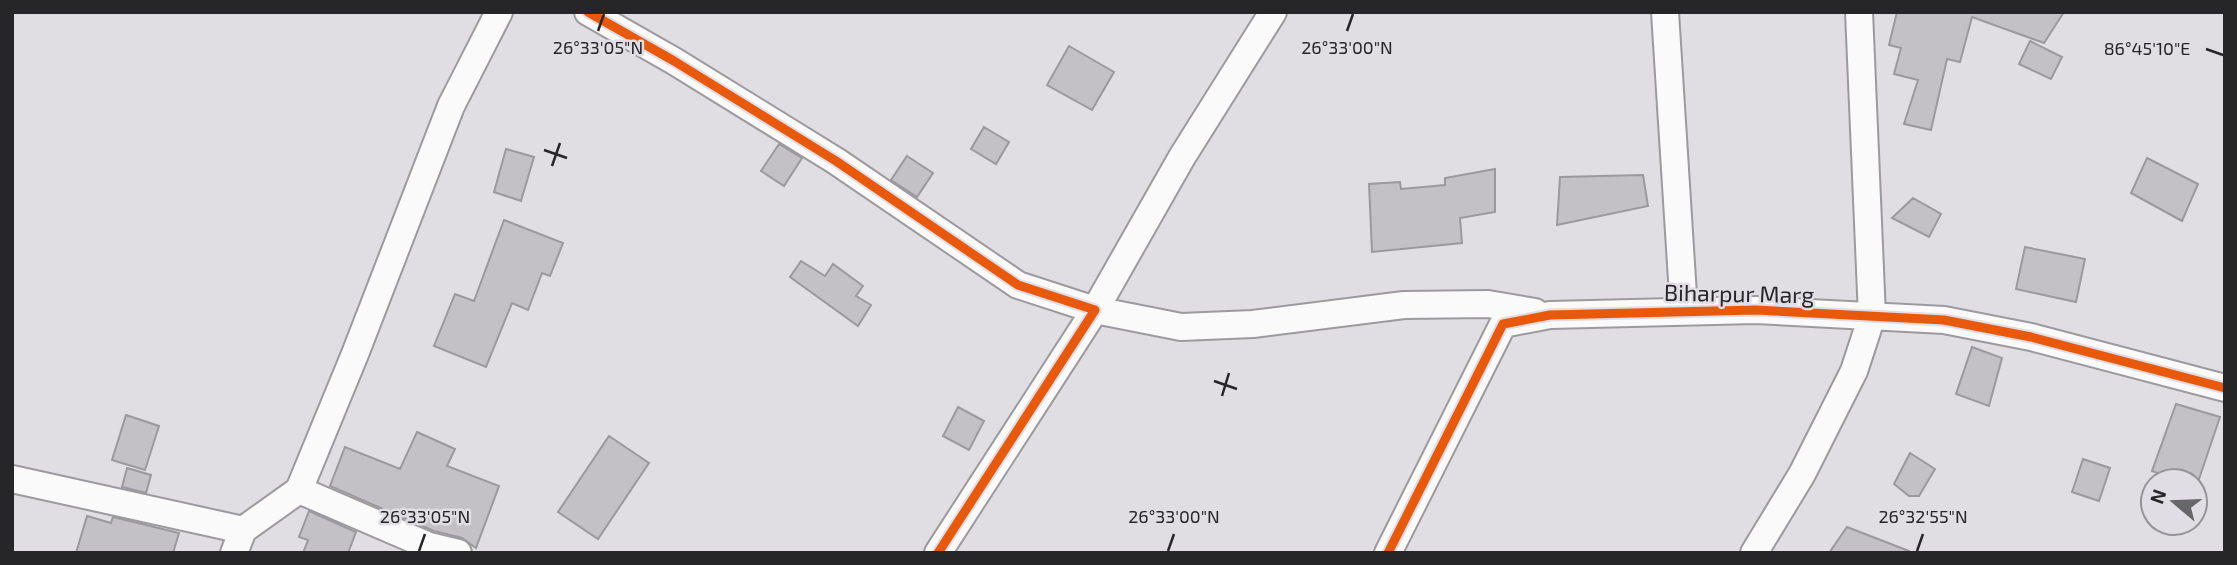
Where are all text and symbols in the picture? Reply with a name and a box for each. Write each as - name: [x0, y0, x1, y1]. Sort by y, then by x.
- text: 26°33'05"N: [553, 36, 643, 58]
- text: 26°33'00"N: [1301, 36, 1393, 58]
- text: 86°45'10"E: [2104, 37, 2190, 59]
- street label: Biharpur Marg: [1664, 278, 1815, 308]
- north arrow: [2139, 467, 2209, 537]
- text: N: [2144, 486, 2171, 507]
- text: 26°33'05"N: [380, 505, 470, 527]
- text: 26°33'00"N: [1128, 505, 1220, 527]
- text: 26°32'55"N: [1878, 505, 1968, 527]

